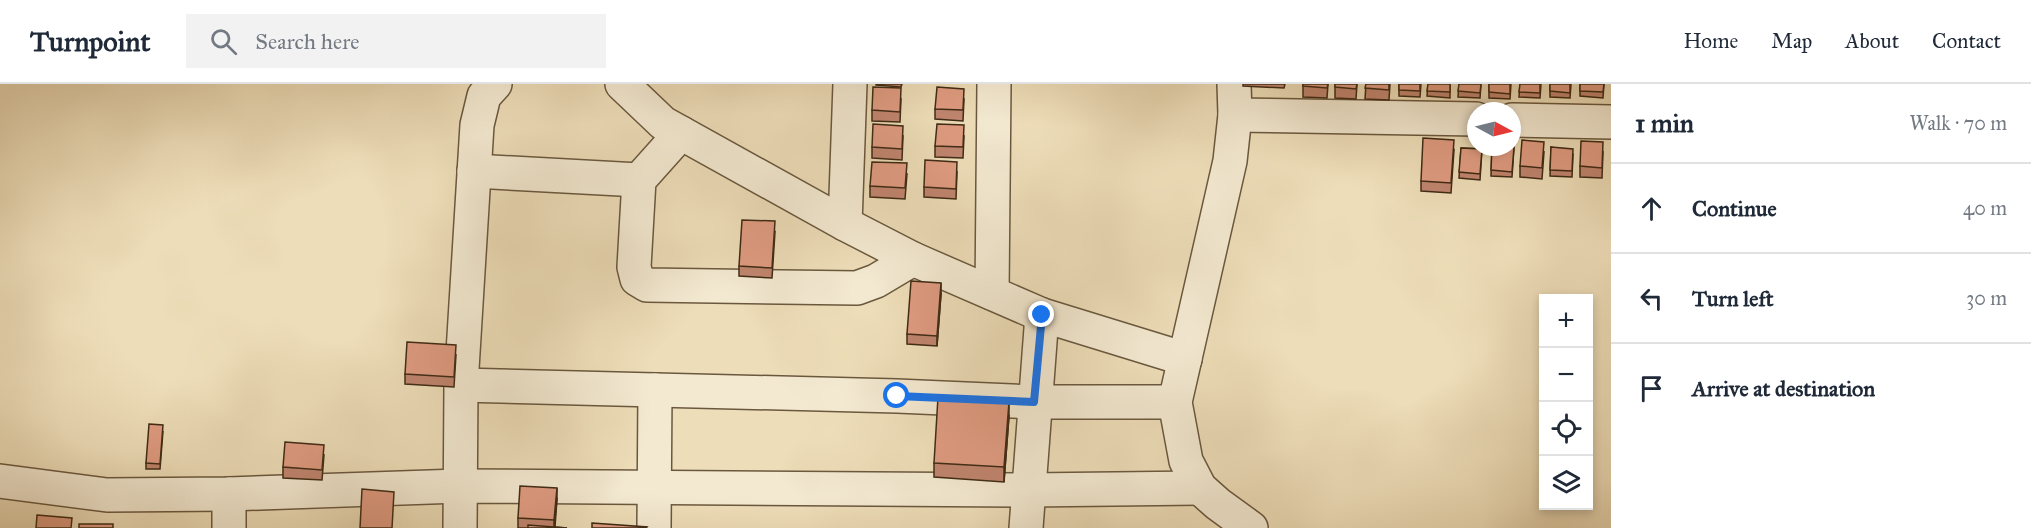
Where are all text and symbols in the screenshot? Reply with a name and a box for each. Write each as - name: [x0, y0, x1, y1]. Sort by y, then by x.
- search box: [186, 14, 606, 68]
- text: Turnpoint: [30, 24, 150, 59]
- icon: search: [207, 25, 240, 58]
- text: Search here: [255, 28, 359, 55]
- text: Home: [1683, 28, 1738, 54]
- text: Map: [1771, 28, 1812, 54]
- text: About: [1845, 28, 1899, 54]
- text: Contact: [1932, 28, 2001, 54]
- north arrow: [1467, 102, 1521, 156]
- text: 1 min: [1635, 107, 1694, 139]
- text: Walk · 70 m: [1909, 111, 2007, 135]
- icon: ahead: [1635, 192, 1668, 225]
- text: Continue: [1692, 195, 1777, 222]
- text: 40 m: [1963, 196, 2007, 220]
- icon: left: [1635, 282, 1668, 315]
- text: Turn left: [1692, 285, 1774, 312]
- text: 30 m: [1966, 286, 2007, 310]
- map controls: [1539, 294, 1593, 510]
- button: +: [1539, 294, 1593, 348]
- route end: [1028, 301, 1054, 327]
- button: −: [1539, 348, 1593, 402]
- icon: arrive: [1635, 372, 1668, 405]
- text: Arrive at destination: [1692, 375, 1875, 402]
- route start: [883, 382, 909, 408]
- button: locate: [1539, 402, 1593, 456]
- button: layers: [1539, 456, 1593, 510]

